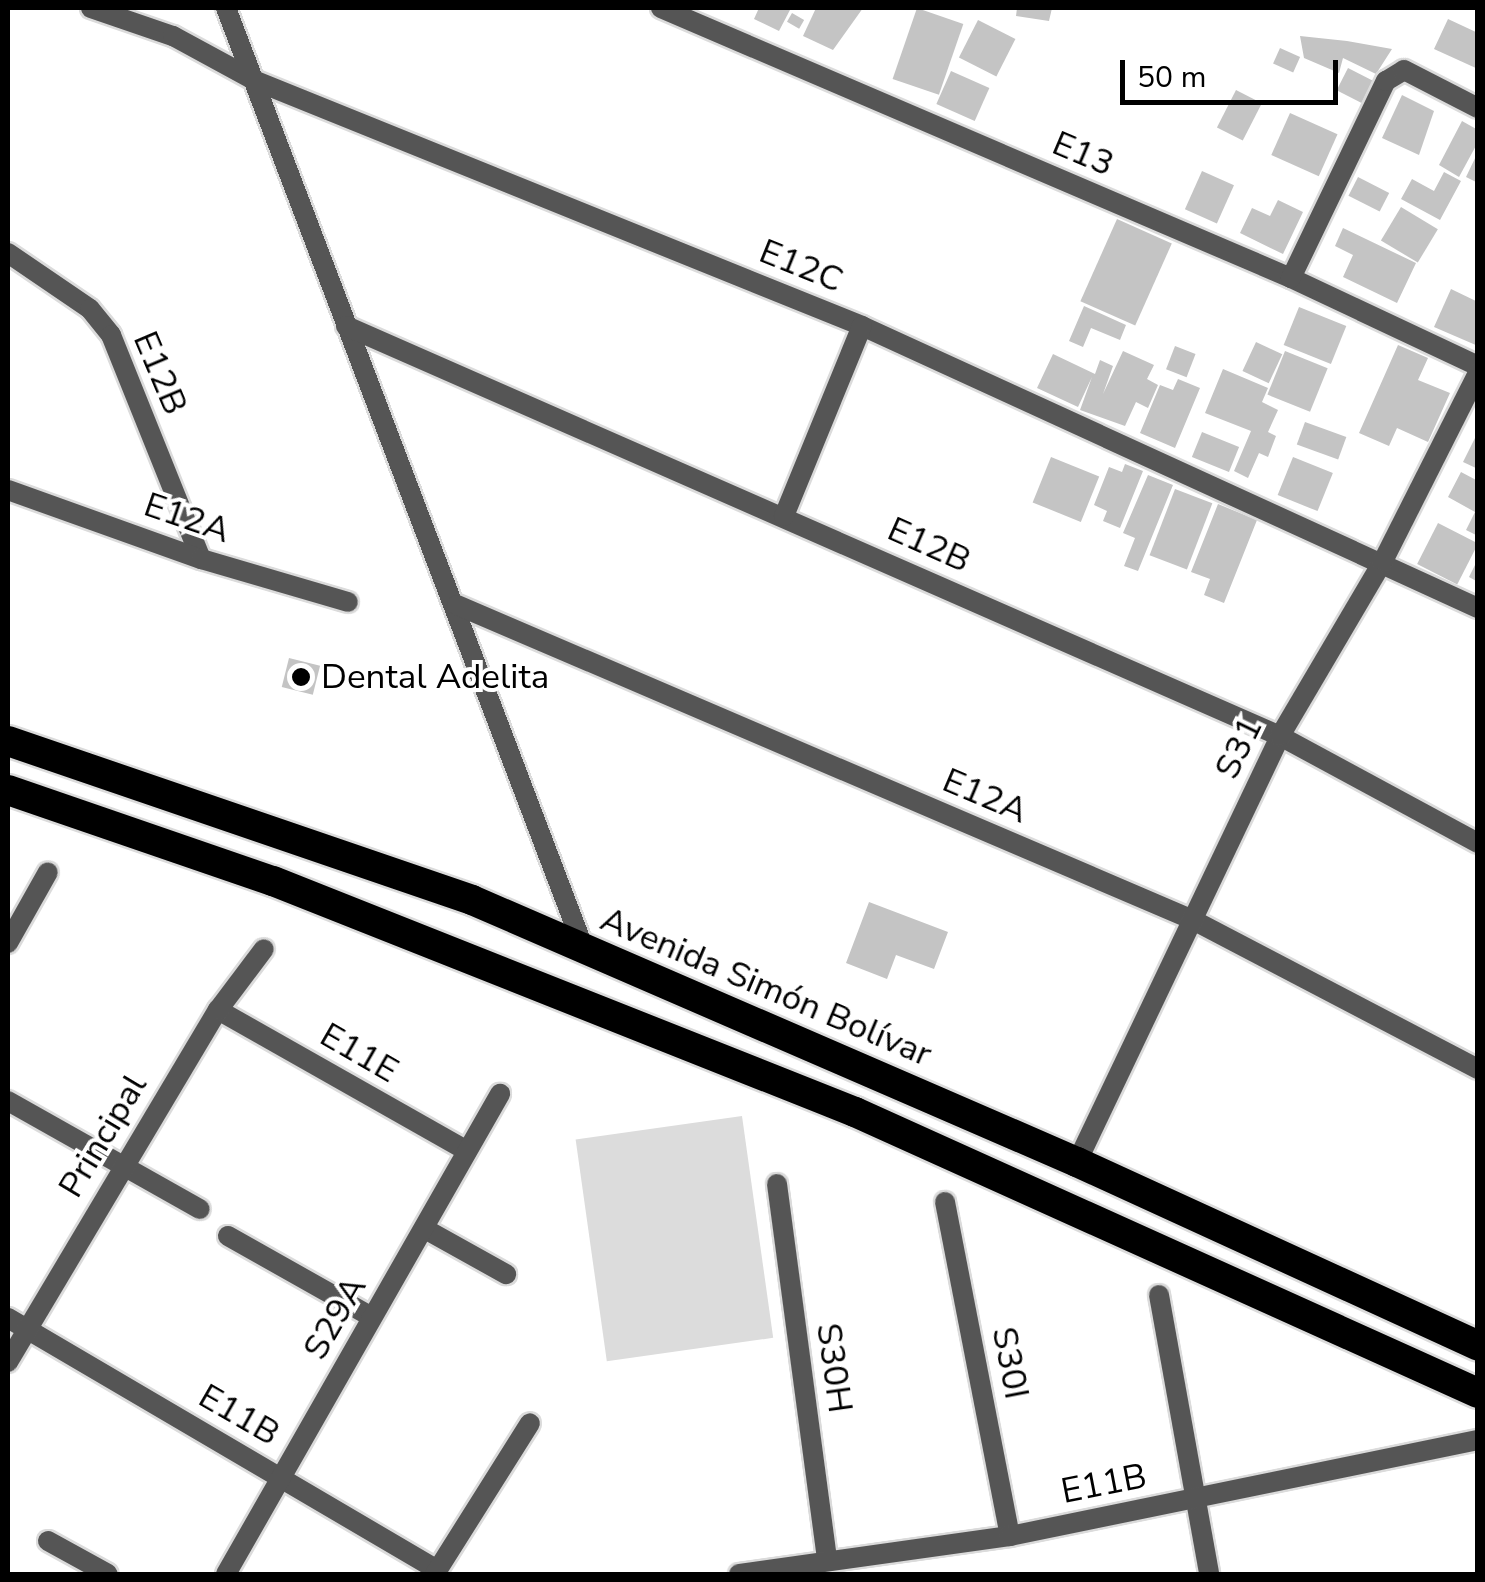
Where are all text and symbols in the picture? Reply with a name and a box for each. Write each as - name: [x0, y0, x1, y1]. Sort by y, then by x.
- scale bar: [1125, 40, 1342, 102]
- text: 50 m: [1137, 57, 1206, 98]
- street label: E13: [1046, 122, 1120, 186]
- street label: E12C: [753, 230, 849, 302]
- street label: E12B: [124, 325, 196, 421]
- street label: E12A: [139, 484, 235, 552]
- street label: E12B: [881, 508, 977, 582]
- place label: Dental Adelita: [321, 656, 549, 698]
- marker: Dental Adelita: [290, 666, 312, 688]
- street label: S31: [1206, 710, 1272, 786]
- street label: E12A: [936, 759, 1034, 833]
- street label: Avenida Simón Bolívar: [594, 898, 938, 1076]
- street label: E11E: [313, 1014, 405, 1092]
- street label: Principal: [50, 1067, 156, 1205]
- street label: S29A: [295, 1269, 375, 1367]
- street label: S30H: [807, 1320, 861, 1416]
- street label: S30I: [982, 1323, 1038, 1403]
- street label: E11B: [191, 1375, 287, 1455]
- street label: E11B: [1058, 1455, 1150, 1513]

